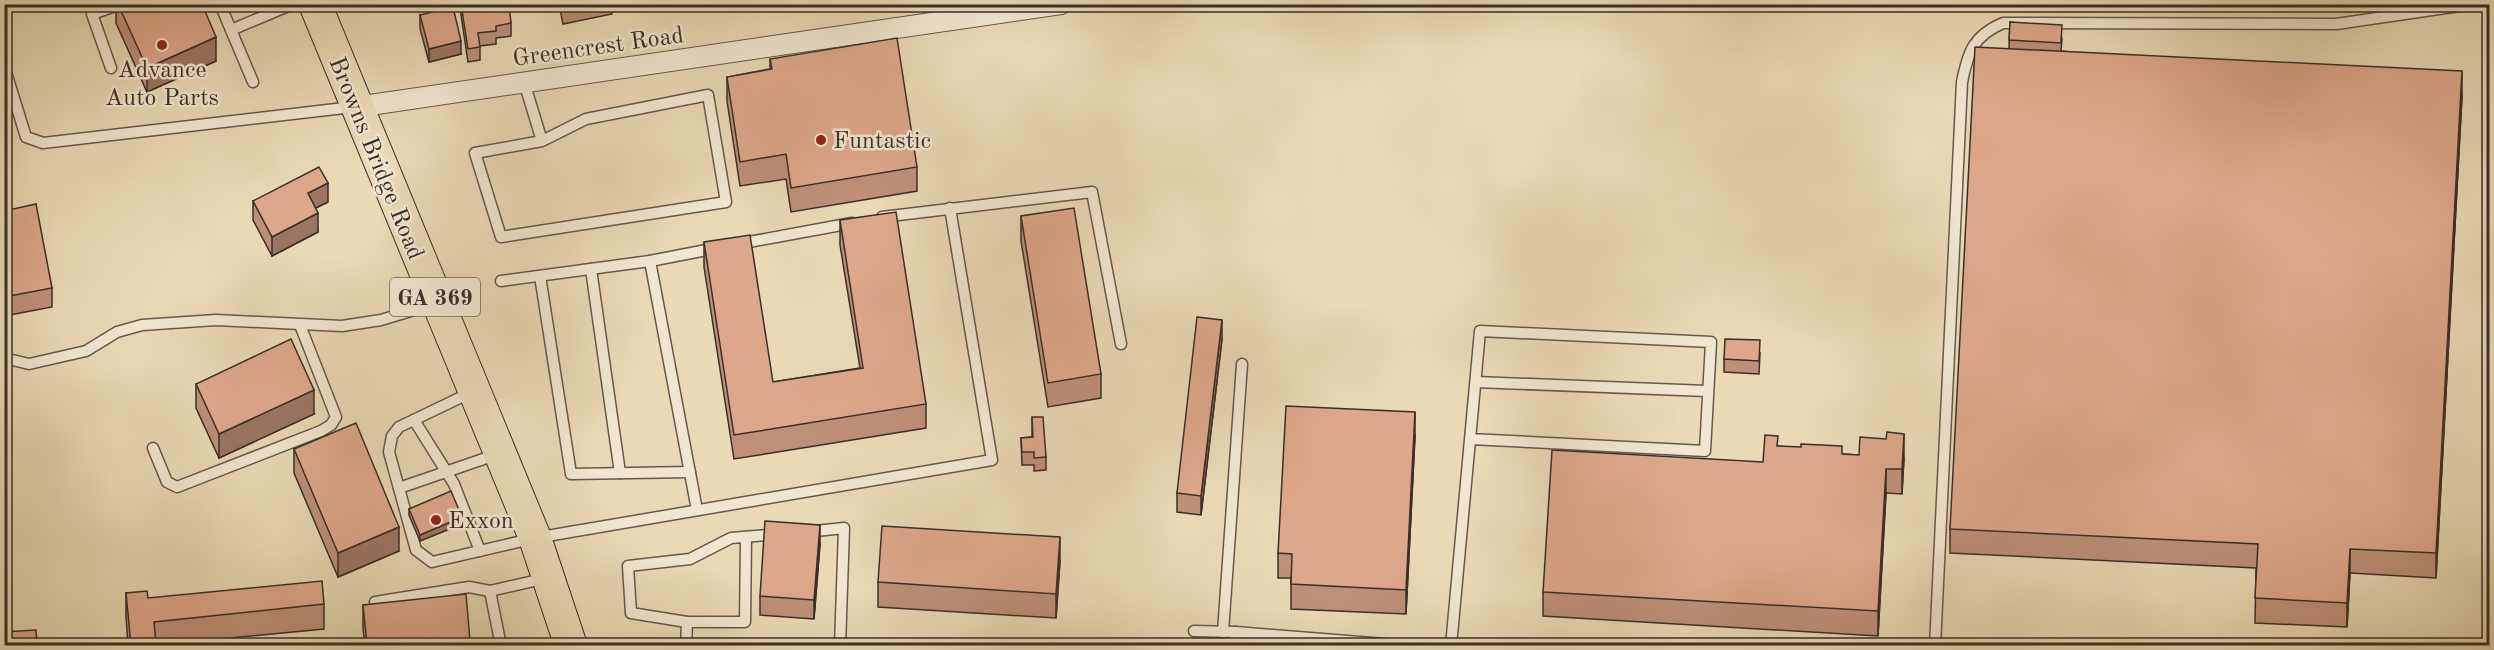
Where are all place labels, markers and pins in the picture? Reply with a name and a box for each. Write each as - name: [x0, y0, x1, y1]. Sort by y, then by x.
- marker: Advance Auto Parts: [155, 38, 169, 52]
- place label: Advance Auto Parts: [105, 59, 219, 111]
- place label: Funtastic: [833, 130, 931, 154]
- marker: Funtastic: [814, 133, 828, 147]
- place label: Exxon: [448, 510, 514, 534]
- marker: Exxon: [429, 513, 443, 527]

